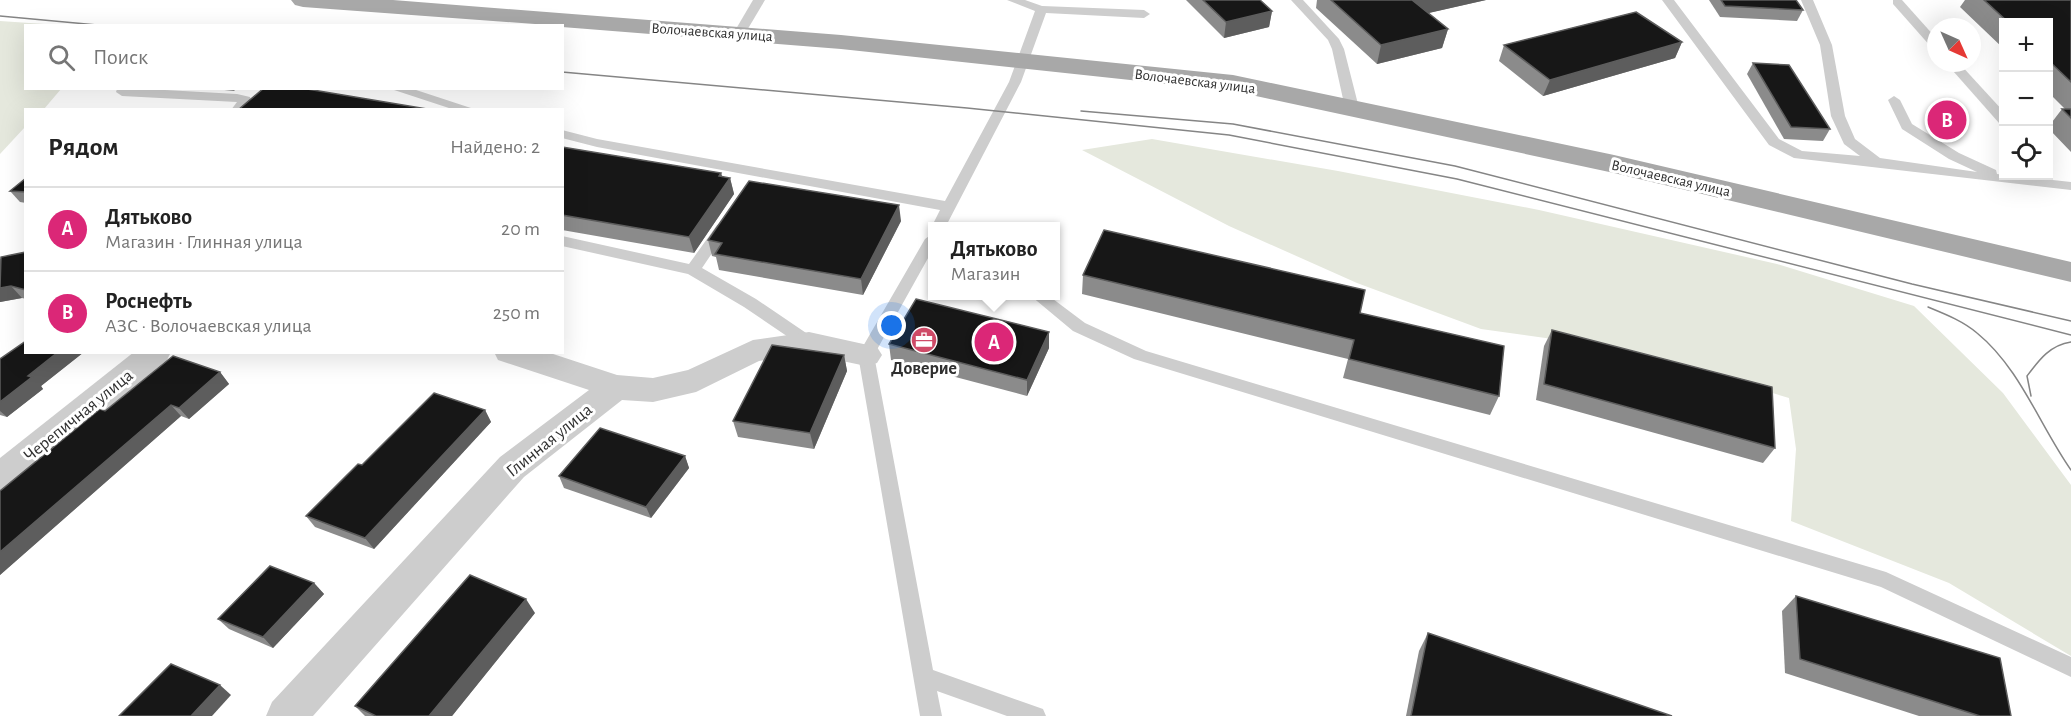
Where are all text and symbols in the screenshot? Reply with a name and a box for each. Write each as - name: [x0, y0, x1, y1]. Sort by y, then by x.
- north arrow: [1927, 18, 1981, 72]
- map controls: [1999, 18, 2053, 180]
- button: +: [1999, 18, 2053, 72]
- street label: Волочаевская улица: [651, 21, 773, 44]
- search box: [24, 24, 564, 90]
- icon: search: [45, 41, 78, 74]
- text: Поиск: [93, 46, 148, 68]
- street label: Волочаевская улица: [1134, 67, 1256, 96]
- button: −: [1999, 72, 2053, 126]
- pin: B: [1928, 98, 1966, 142]
- button: locate: [1999, 126, 2053, 180]
- text: Рядом: [48, 134, 119, 160]
- text: Найдено: 2: [450, 137, 540, 157]
- street label: Волочаевская улица: [1610, 157, 1732, 200]
- text: Дятьково: [105, 206, 192, 228]
- text: A: [62, 219, 74, 239]
- text: 20 m: [501, 219, 540, 239]
- popup: [928, 222, 1060, 300]
- text: Магазин · Глинная улица: [105, 232, 303, 252]
- text: Дятьково: [950, 238, 1038, 260]
- text: Магазин: [950, 264, 1021, 284]
- text: Роснефть: [105, 290, 192, 312]
- text: B: [62, 303, 73, 323]
- text: 250 m: [493, 303, 540, 323]
- your location: [877, 311, 906, 340]
- text: АЗС · Волочаевская улица: [105, 316, 312, 336]
- pin: A: [974, 320, 1014, 364]
- office icon: Доверие: [909, 325, 939, 355]
- place label: Доверие: [891, 360, 957, 378]
- street label: Черепичная улица: [21, 366, 137, 465]
- street label: Глинная улица: [503, 401, 596, 481]

